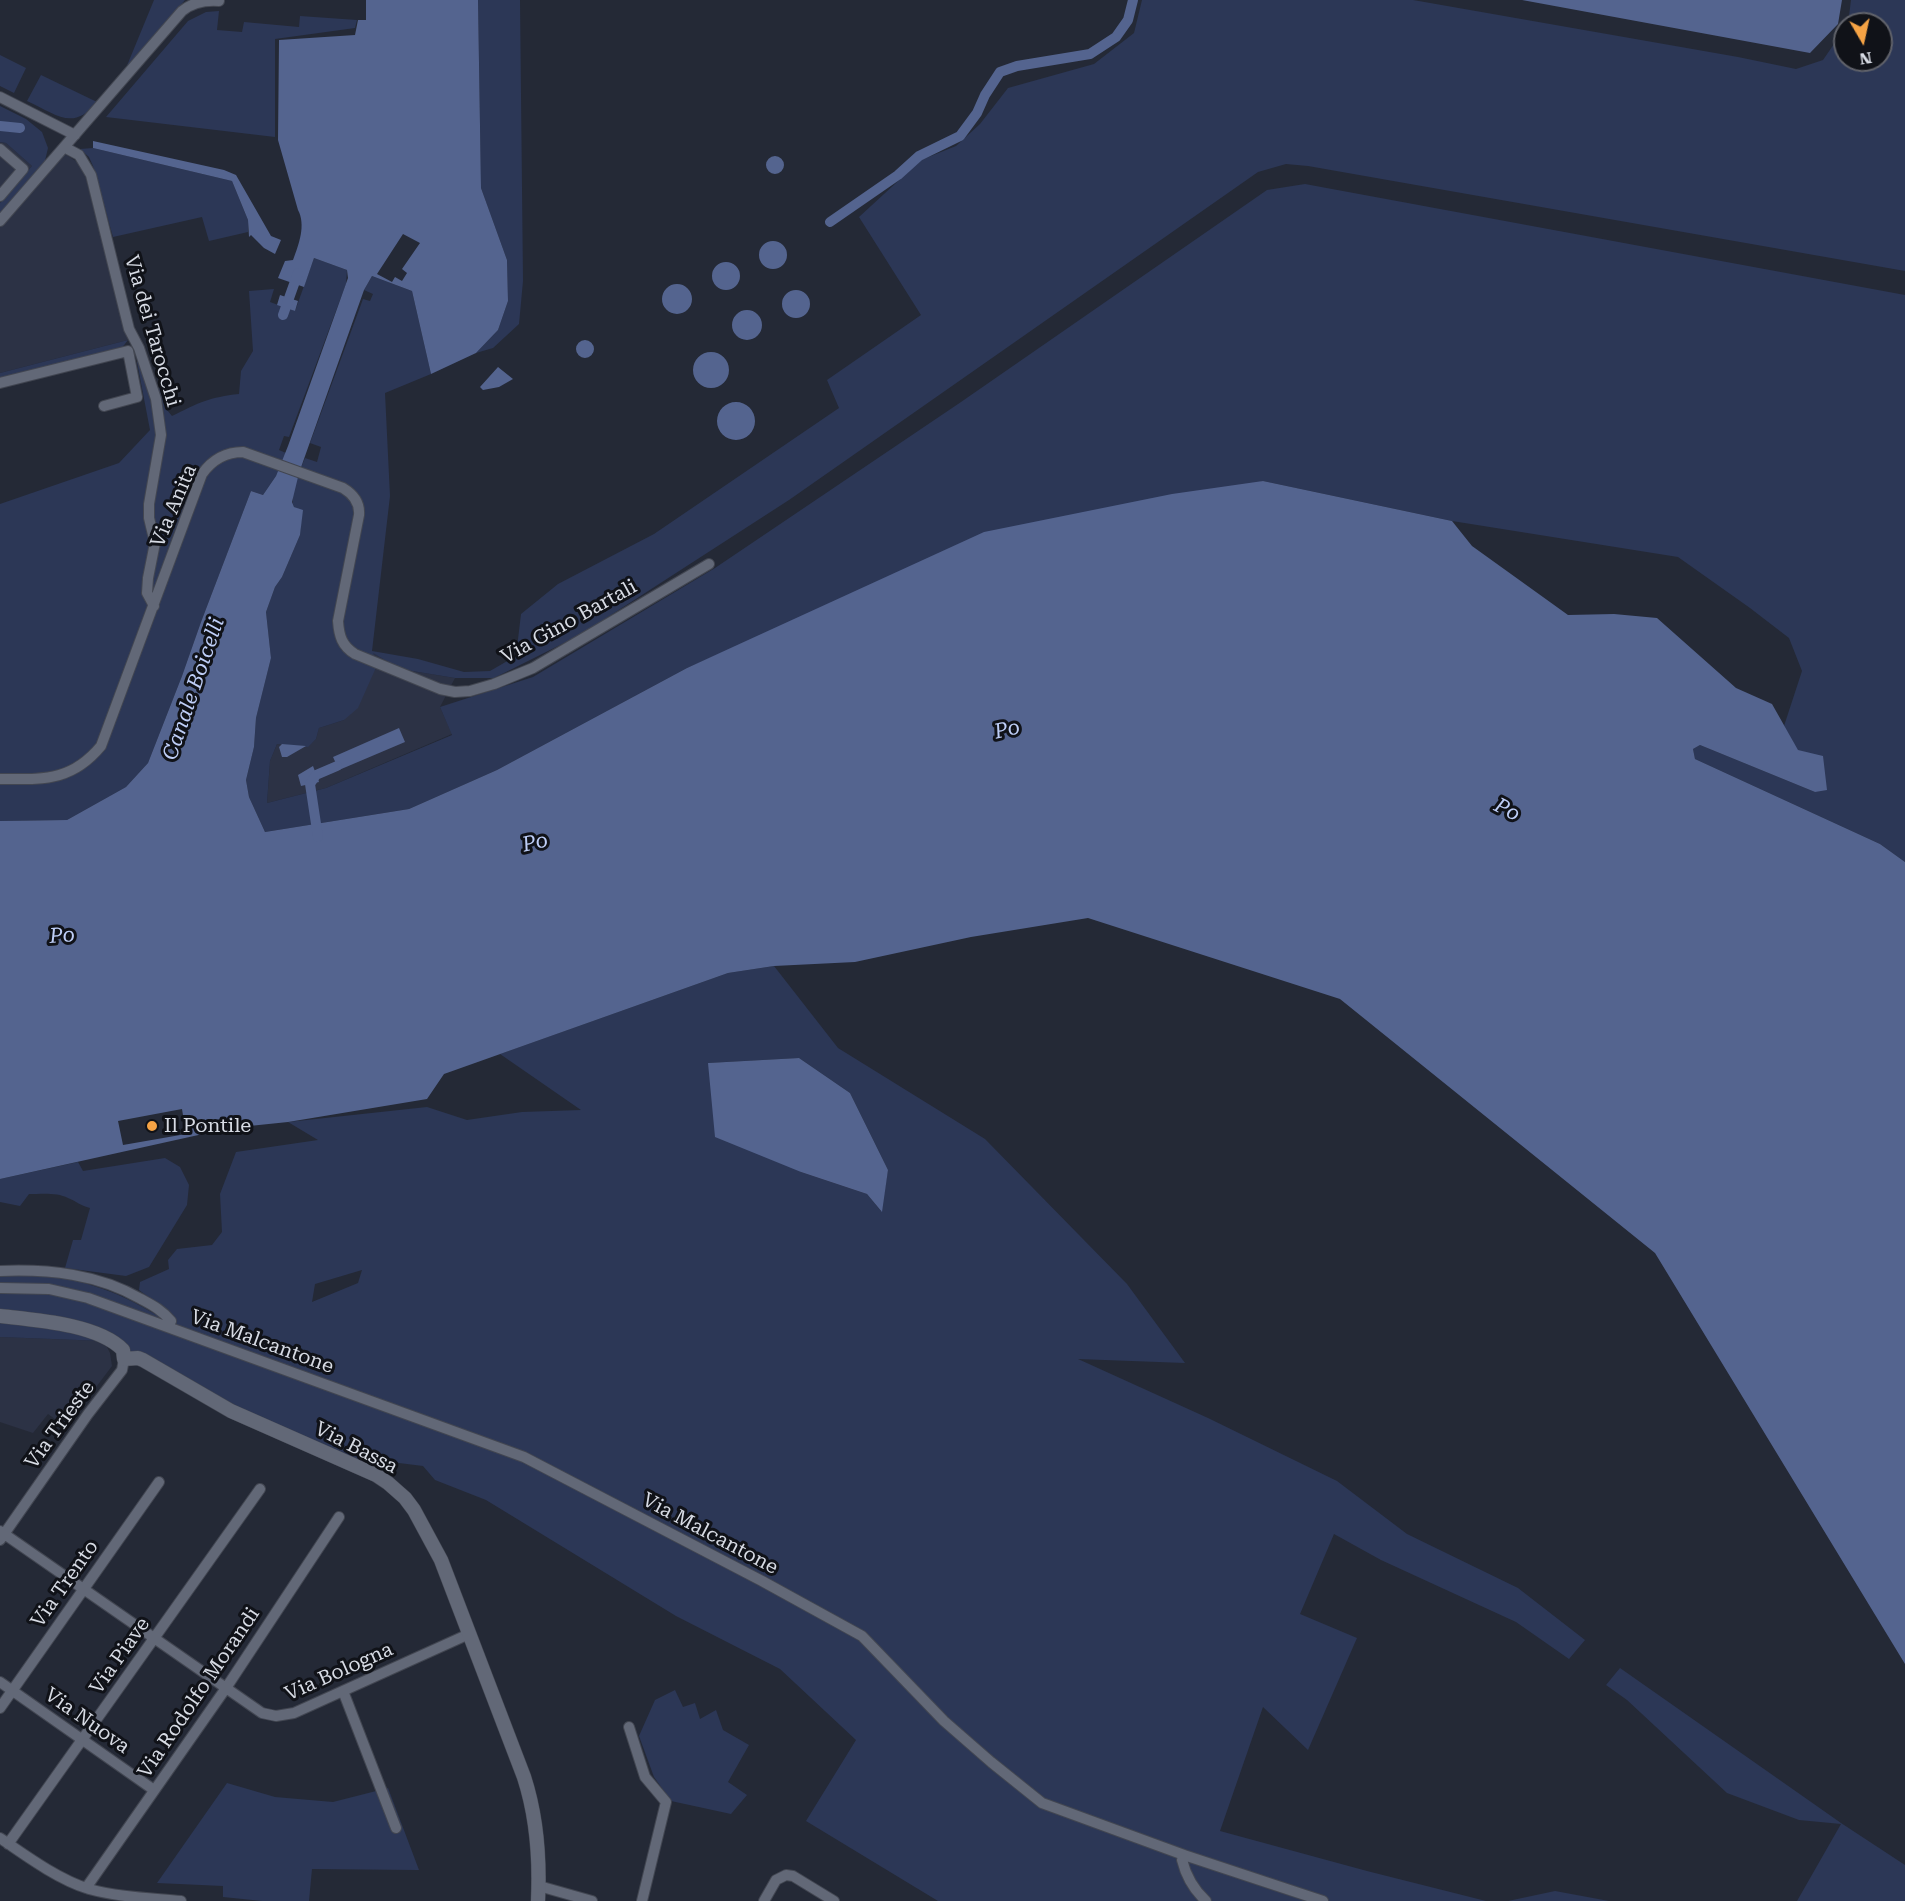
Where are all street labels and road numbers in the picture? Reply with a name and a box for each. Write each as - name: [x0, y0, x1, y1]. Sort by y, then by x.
- street label: Via dei Tarocchi: [119, 253, 185, 409]
- street label: Via Anita: [146, 461, 202, 551]
- street label: Via Gino Bartali: [497, 575, 641, 669]
- street label: Via Malcantone: [187, 1305, 337, 1379]
- street label: Via Trieste: [20, 1376, 100, 1474]
- street label: Via Bassa: [310, 1417, 402, 1479]
- street label: Via Malcantone: [638, 1488, 782, 1580]
- street label: Via Trento: [26, 1536, 104, 1632]
- street label: Via Rodolfo Morandi: [133, 1603, 265, 1783]
- street label: Via Piave: [85, 1613, 155, 1699]
- street label: Via Bologna: [281, 1638, 397, 1706]
- street label: Via Nuova: [40, 1683, 134, 1759]

